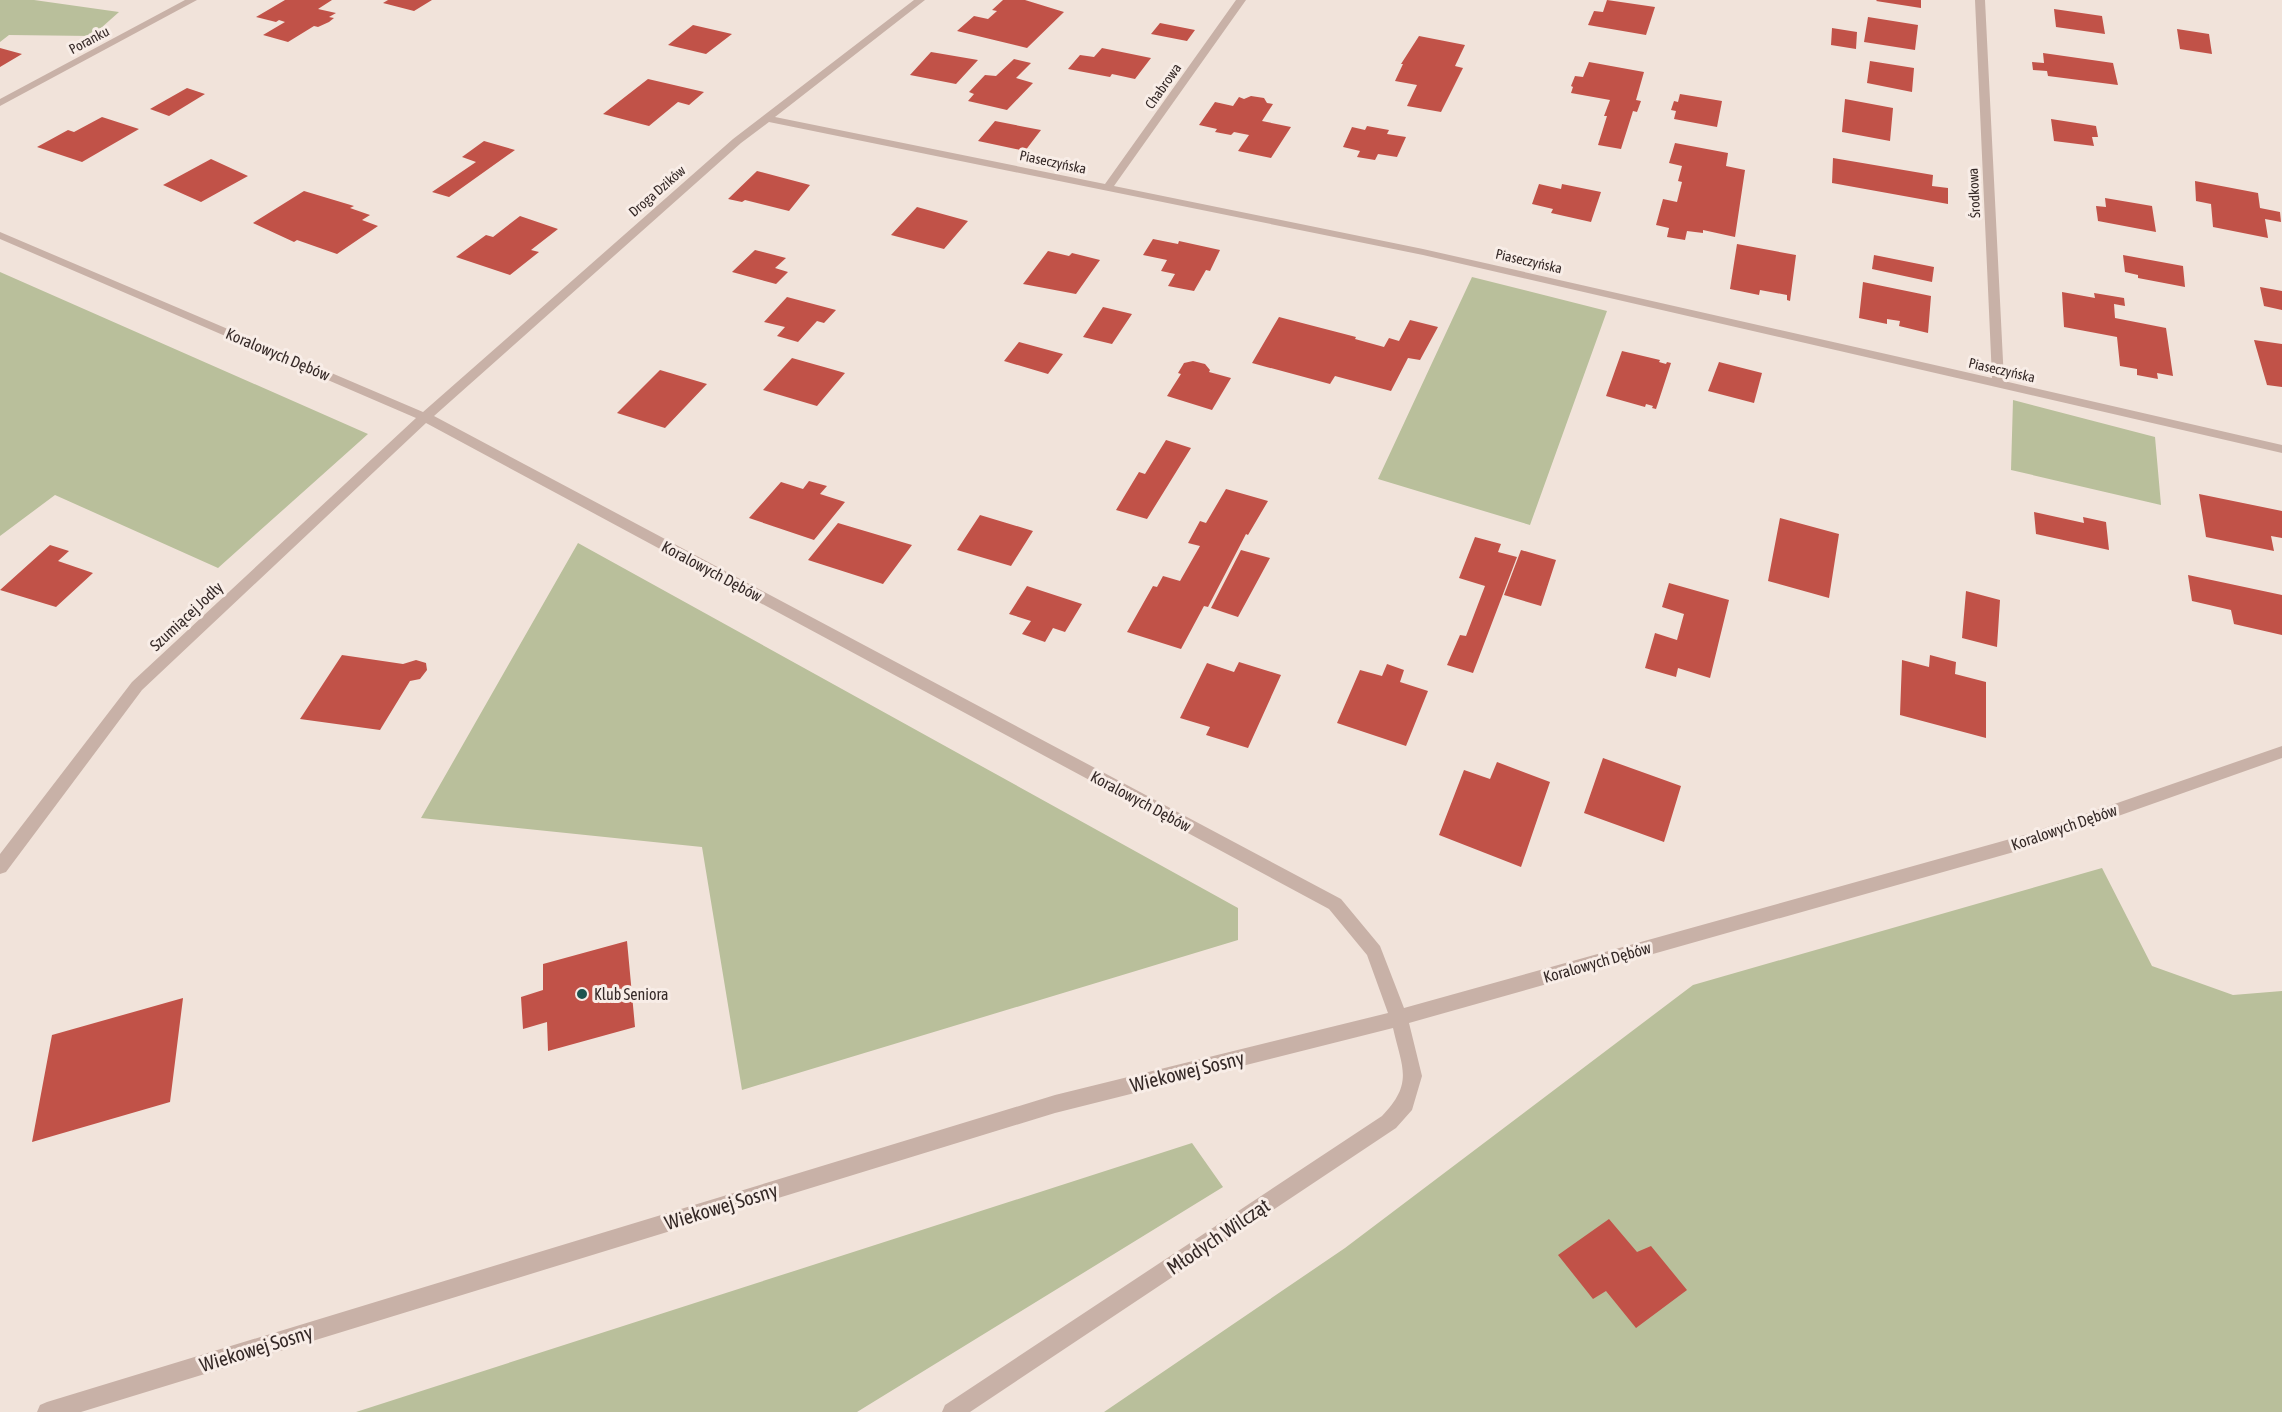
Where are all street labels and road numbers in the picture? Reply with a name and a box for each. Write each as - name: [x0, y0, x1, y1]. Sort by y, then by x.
- street label: Poranku: [66, 23, 112, 57]
- street label: Chabrowa: [1142, 60, 1184, 112]
- street label: Piaseczyńska: [1018, 147, 1088, 177]
- street label: Droga Dzików: [626, 162, 689, 220]
- street label: Środkowa: [1965, 167, 1983, 219]
- street label: Piaseczyńska: [1494, 246, 1564, 276]
- street label: Koralowych Dębów: [223, 324, 333, 385]
- street label: Piaseczyńska: [1967, 355, 2037, 385]
- street label: Koralowych Dębów: [658, 537, 766, 606]
- street label: Szumiącej Jodły: [146, 577, 227, 655]
- street label: Koralowych Dębów: [1087, 767, 1195, 836]
- street label: Koralowych Dębów: [2009, 800, 2120, 855]
- street label: Koralowych Dębów: [1541, 938, 1653, 987]
- street label: Wiekowej Sosny: [1128, 1046, 1246, 1096]
- street label: Wiekowej Sosny: [662, 1178, 780, 1234]
- street label: Młodych Wilcząt: [1162, 1193, 1274, 1279]
- street label: Wiekowej Sosny: [197, 1320, 315, 1376]

